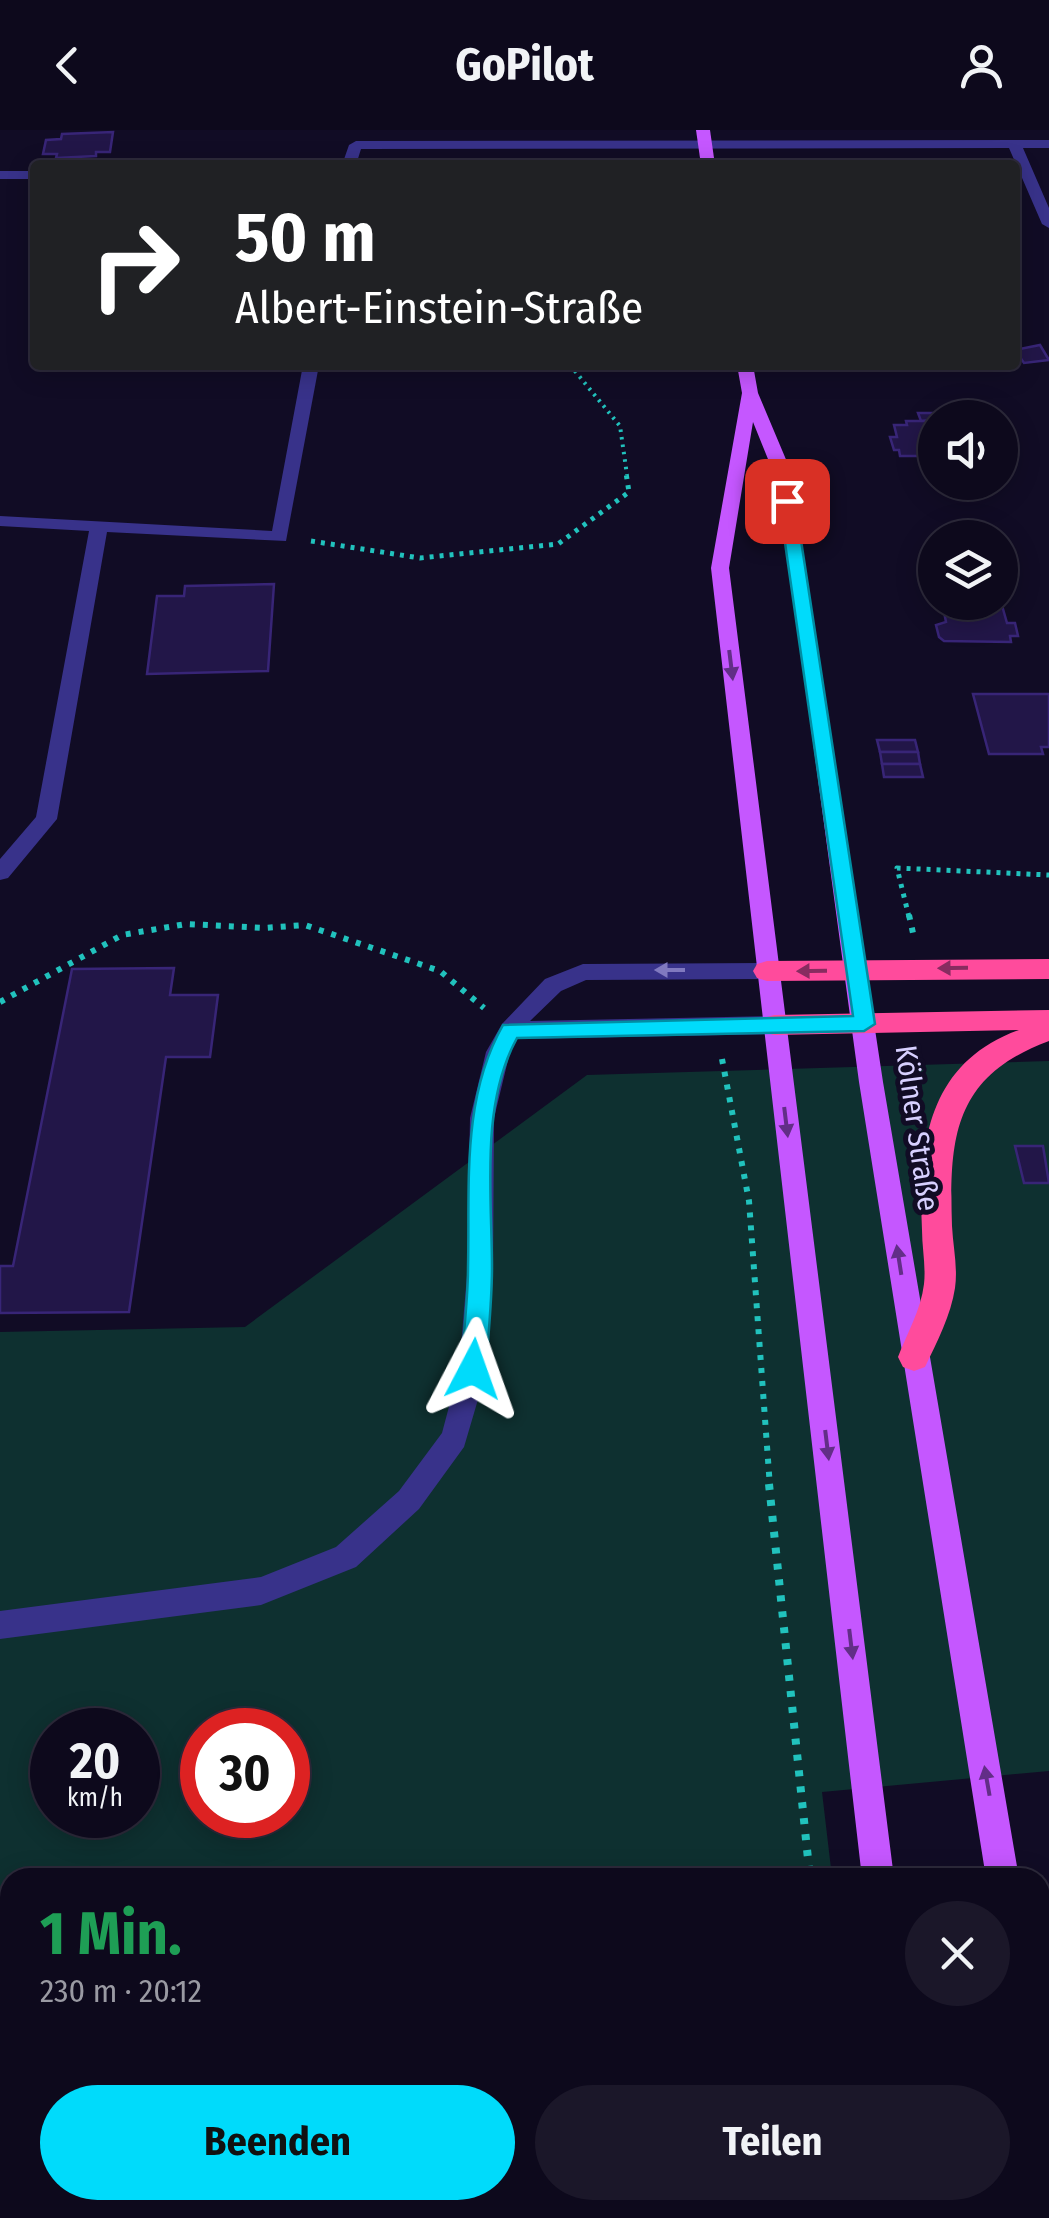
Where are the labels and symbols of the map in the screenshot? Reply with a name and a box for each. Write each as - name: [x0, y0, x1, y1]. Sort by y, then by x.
- pin: [745, 459, 830, 544]
- one-way arrow: [723, 649, 739, 681]
- one-way arrow: [936, 960, 968, 976]
- one-way arrow: [653, 962, 685, 978]
- one-way arrow: [795, 963, 827, 979]
- street label: Kölner Straße: [888, 1043, 946, 1213]
- one-way arrow: [779, 1107, 795, 1139]
- one-way arrow: [891, 1244, 906, 1276]
- position arrow: [421, 1317, 525, 1421]
- one-way arrow: [820, 1429, 836, 1461]
- one-way arrow: [843, 1629, 859, 1660]
- speed limit sign: 30: [180, 1708, 310, 1838]
- one-way arrow: [979, 1765, 994, 1797]

